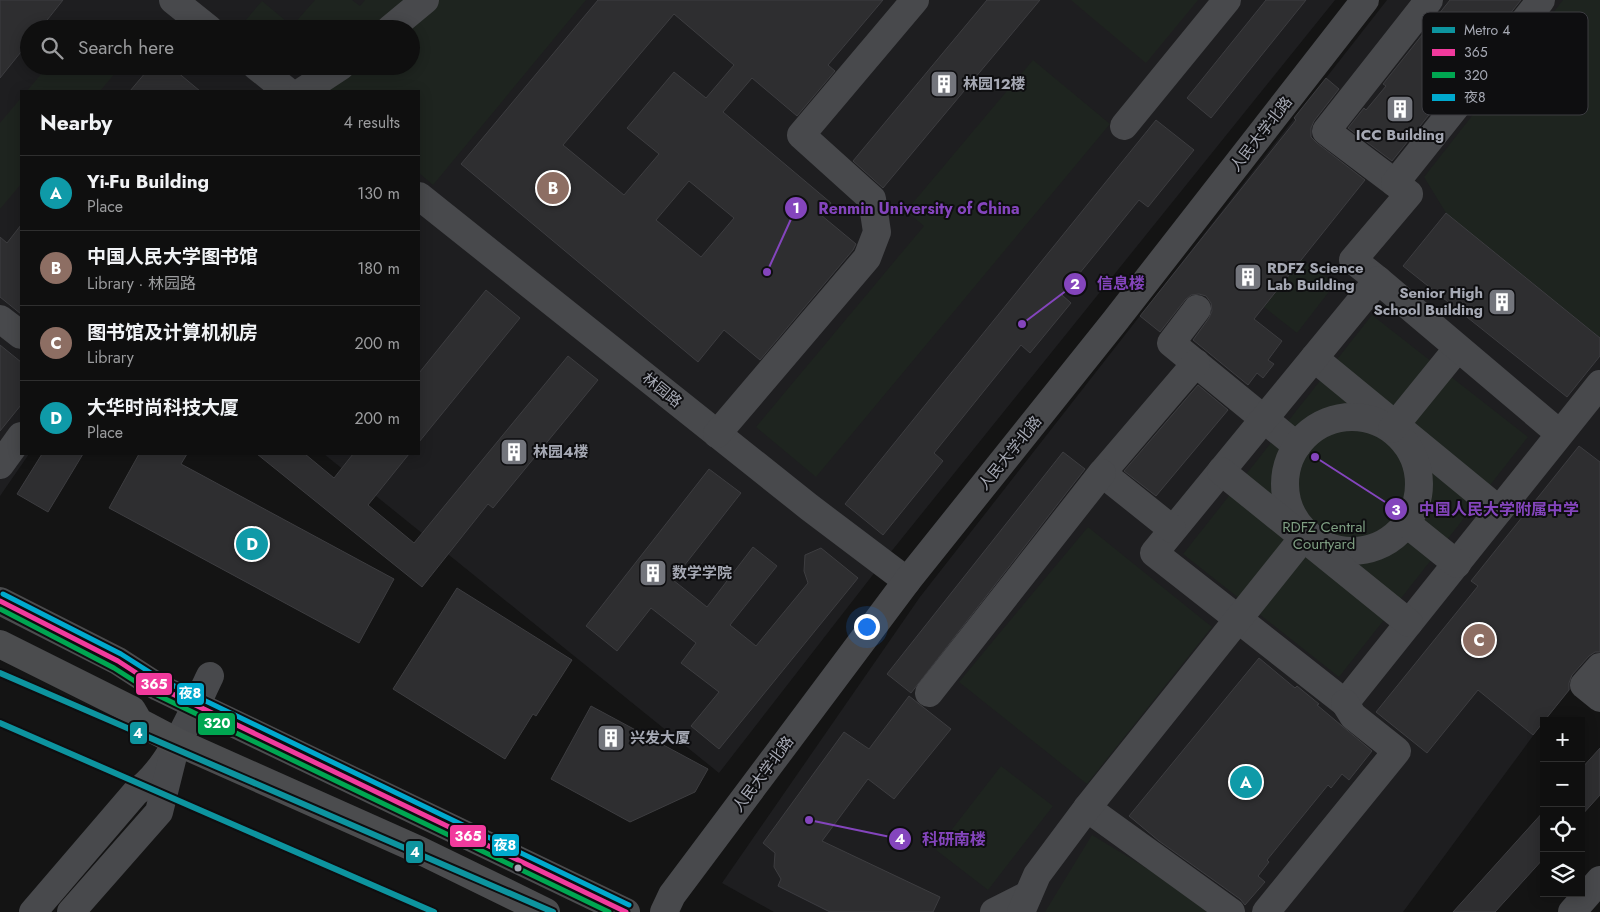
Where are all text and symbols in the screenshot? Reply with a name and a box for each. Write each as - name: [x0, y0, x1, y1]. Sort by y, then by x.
- legend: [1422, 12, 1588, 115]
- search box: [20, 20, 420, 75]
- text: Metro 4: [1464, 20, 1511, 40]
- icon: search: [38, 34, 66, 62]
- text: Search here: [78, 34, 174, 61]
- text: 365: [1464, 42, 1488, 62]
- text: 320: [1464, 65, 1488, 85]
- building icon: 林园12楼: [929, 69, 959, 99]
- place label: 林园12楼: [963, 73, 1025, 95]
- text: 夜8: [1464, 87, 1486, 107]
- street label: 人民大学北路: [1225, 92, 1297, 176]
- building icon: ICC Building: [1385, 94, 1415, 124]
- text: Nearby: [40, 108, 112, 138]
- text: 4 results: [344, 111, 400, 134]
- place label: ICC Building: [1356, 124, 1444, 146]
- text: Yi-Fu Building: [87, 168, 209, 195]
- pin: B: [537, 169, 569, 207]
- text: A: [50, 182, 62, 205]
- text: 130 m: [357, 182, 400, 205]
- callout: Renmin University of China: [783, 192, 1030, 223]
- text: Place: [87, 195, 123, 218]
- text: 1: [792, 197, 800, 219]
- text: Renmin University of China: [818, 197, 1020, 220]
- text: 中国人民大学图书馆: [87, 243, 258, 270]
- text: B: [51, 257, 61, 280]
- text: 180 m: [357, 257, 400, 280]
- place label: RDFZ Science Lab Building: [1267, 257, 1364, 296]
- building icon: RDFZ Science Lab Building: [1233, 262, 1263, 292]
- callout: 信息楼: [1062, 268, 1155, 299]
- text: Library · 林园路: [87, 272, 196, 295]
- text: 信息楼: [1097, 272, 1145, 295]
- text: 2: [1070, 273, 1080, 295]
- place label: Senior High School Building: [1373, 282, 1483, 321]
- building icon: Senior High School Building: [1487, 287, 1517, 317]
- text: 图书馆及计算机机房: [87, 319, 258, 346]
- text: C: [50, 332, 62, 355]
- text: 200 m: [354, 332, 400, 355]
- text: Library: [87, 346, 134, 369]
- street label: 林园路: [638, 367, 686, 413]
- text: 大华时尚科技大厦: [87, 394, 239, 421]
- text: D: [50, 407, 62, 430]
- text: 200 m: [354, 407, 400, 430]
- street label: 人民大学北路: [973, 411, 1047, 495]
- text: Place: [87, 421, 123, 444]
- building icon: 林园4楼: [499, 437, 529, 467]
- place label: 林园4楼: [533, 441, 588, 463]
- callout: 中国人民大学附属中学: [1384, 494, 1589, 525]
- text: 中国人民大学附属中学: [1419, 498, 1579, 521]
- text: 3: [1391, 499, 1401, 521]
- park label: RDFZ Central Courtyard: [1282, 516, 1366, 555]
- pin: D: [236, 525, 268, 563]
- building icon: 数学学院: [638, 558, 668, 588]
- place label: 数学学院: [672, 562, 732, 584]
- your location: [854, 614, 880, 640]
- pin: C: [1463, 621, 1495, 659]
- line badge: 365: [135, 672, 173, 696]
- text: 365: [140, 674, 168, 694]
- line badge: 夜8: [176, 682, 205, 706]
- text: 夜8: [179, 683, 202, 703]
- line badge: 320: [197, 712, 236, 736]
- text: 320: [203, 713, 231, 733]
- map controls: [1540, 717, 1585, 897]
- button: +: [1540, 717, 1585, 762]
- line badge: 4: [129, 721, 148, 745]
- text: 4: [133, 723, 143, 743]
- building icon: 兴发大厦: [596, 723, 626, 753]
- place label: 兴发大厦: [630, 727, 690, 749]
- street label: 人民大学北路: [727, 731, 799, 817]
- button: −: [1540, 762, 1585, 807]
- pin: A: [1230, 763, 1262, 801]
- button: locate: [1540, 807, 1585, 852]
- line badge: 365: [449, 824, 487, 848]
- callout: 科研南楼: [887, 824, 996, 855]
- text: 365: [454, 826, 482, 846]
- text: 4: [895, 828, 905, 850]
- text: 科研南楼: [922, 828, 986, 851]
- line badge: 夜8: [491, 833, 520, 857]
- text: 夜8: [494, 835, 517, 855]
- line badge: 4: [405, 840, 424, 864]
- text: 4: [410, 842, 420, 862]
- button: layers: [1540, 852, 1585, 897]
- unlabelled marker: [513, 863, 523, 873]

